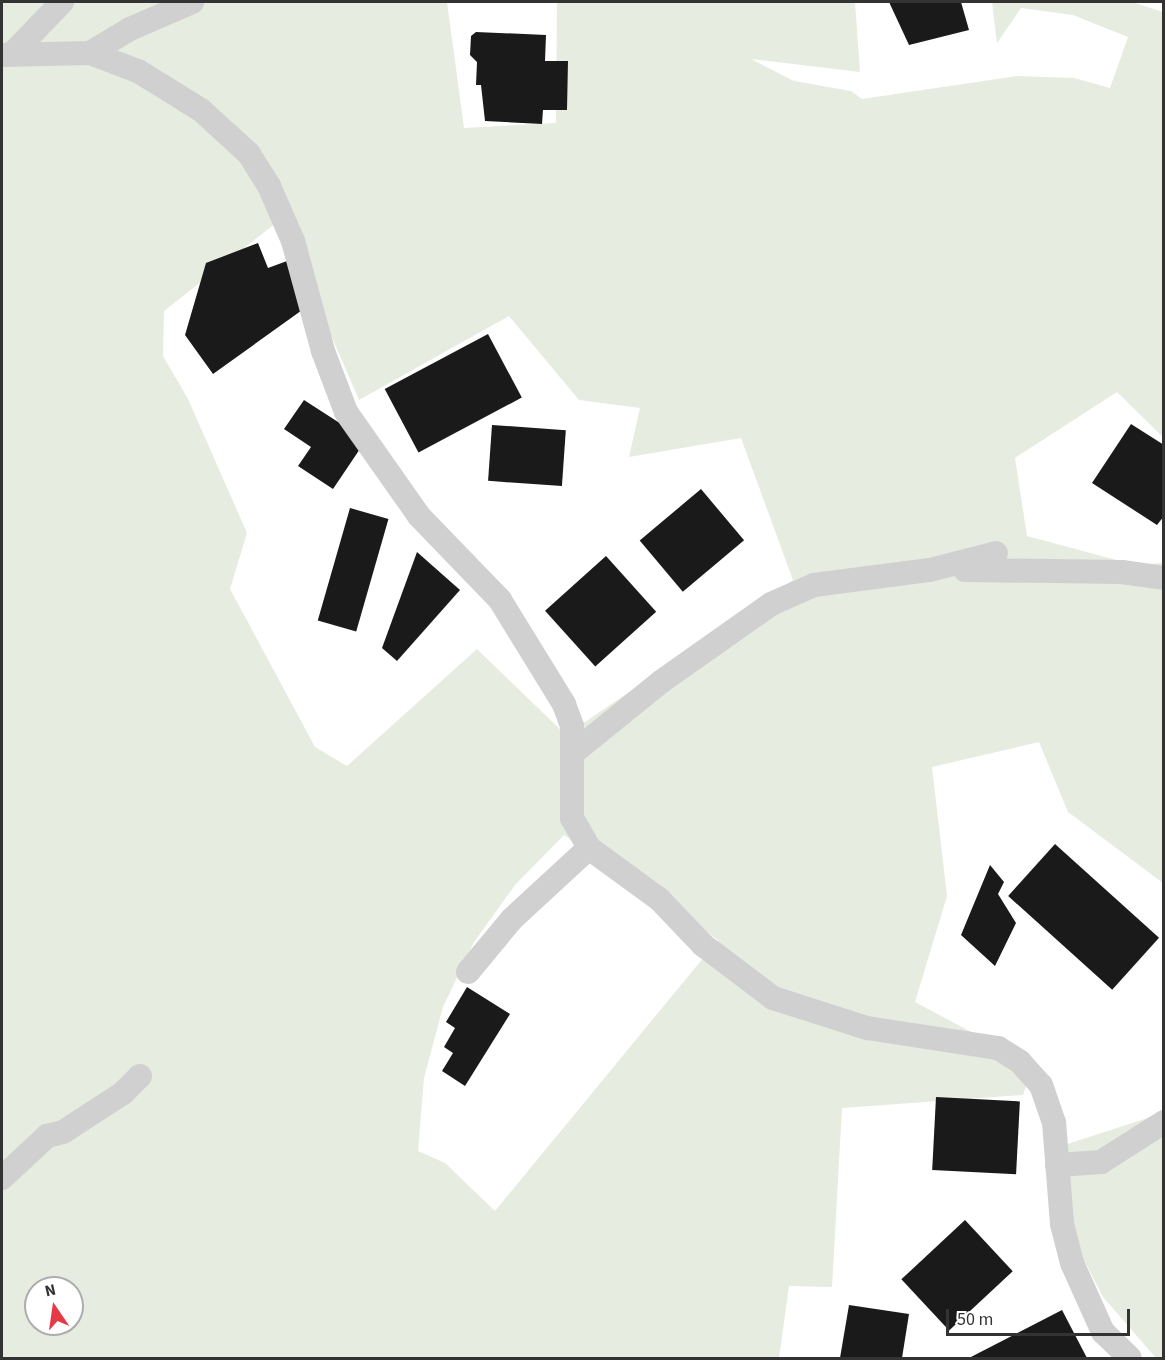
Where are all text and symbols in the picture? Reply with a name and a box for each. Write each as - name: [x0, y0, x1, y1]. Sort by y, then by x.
- north arrow: [24, 1276, 84, 1336]
- text: N: [43, 1278, 58, 1302]
- scale bar: [949, 1297, 1134, 1335]
- text: 50 m: [957, 1307, 993, 1332]

